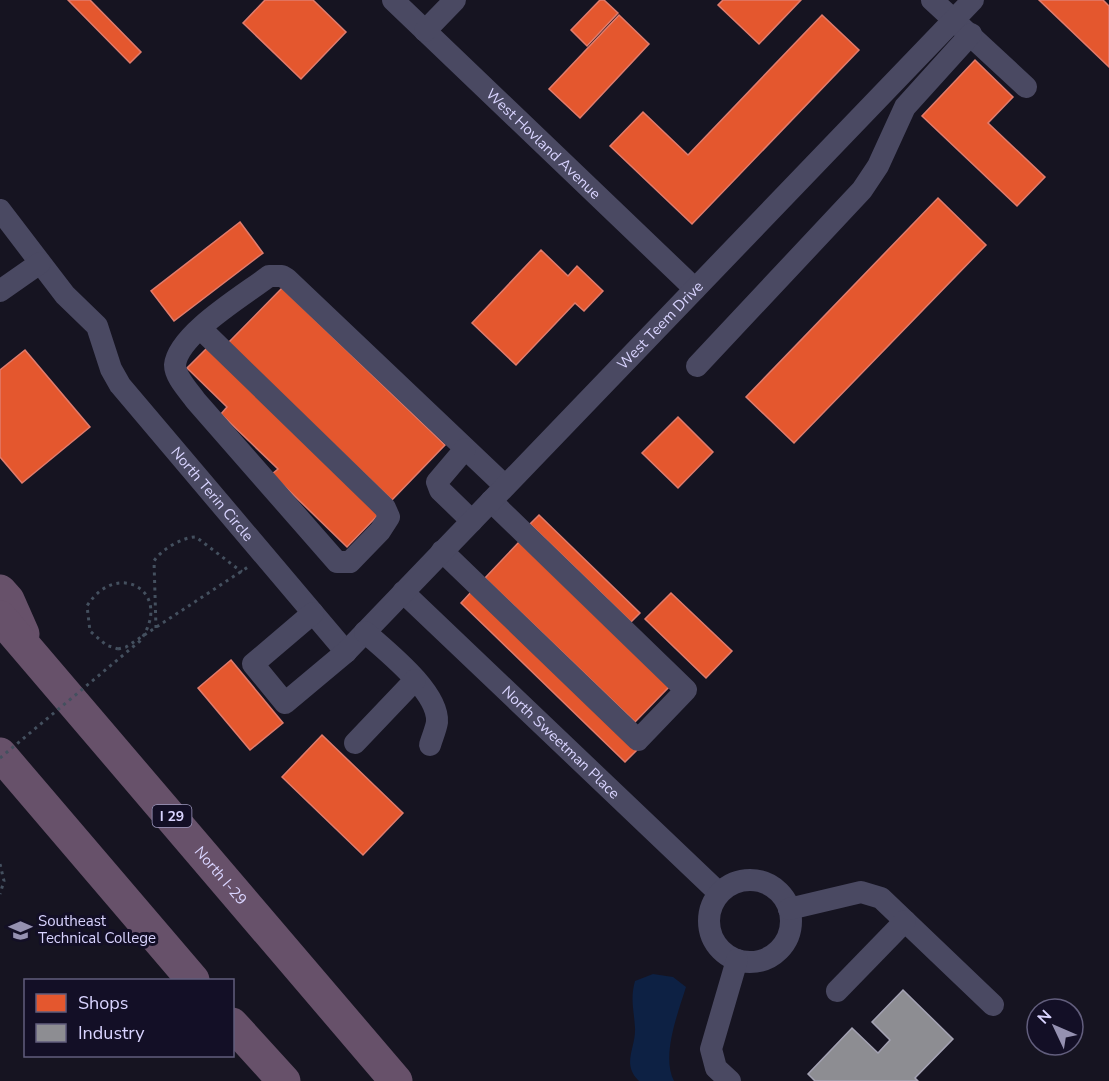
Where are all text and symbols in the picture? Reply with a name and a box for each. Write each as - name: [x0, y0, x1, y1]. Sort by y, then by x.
- street label: West Hovland Avenue: [481, 84, 605, 204]
- street label: West Teem Drive: [613, 276, 708, 374]
- street label: North Terin Circle: [166, 442, 258, 546]
- street label: North Sweetman Place: [498, 681, 624, 803]
- road number: I 29: [152, 805, 192, 827]
- street label: North I-29: [190, 842, 251, 909]
- place label: Southeast Technical College: [38, 911, 156, 948]
- school or university icon: Southeast Technical College: [7, 917, 33, 943]
- legend: [24, 979, 234, 1057]
- text: Shops: [78, 991, 128, 1015]
- north arrow: [1025, 997, 1085, 1057]
- text: N: [1033, 1005, 1057, 1029]
- text: Industry: [78, 1021, 145, 1045]

